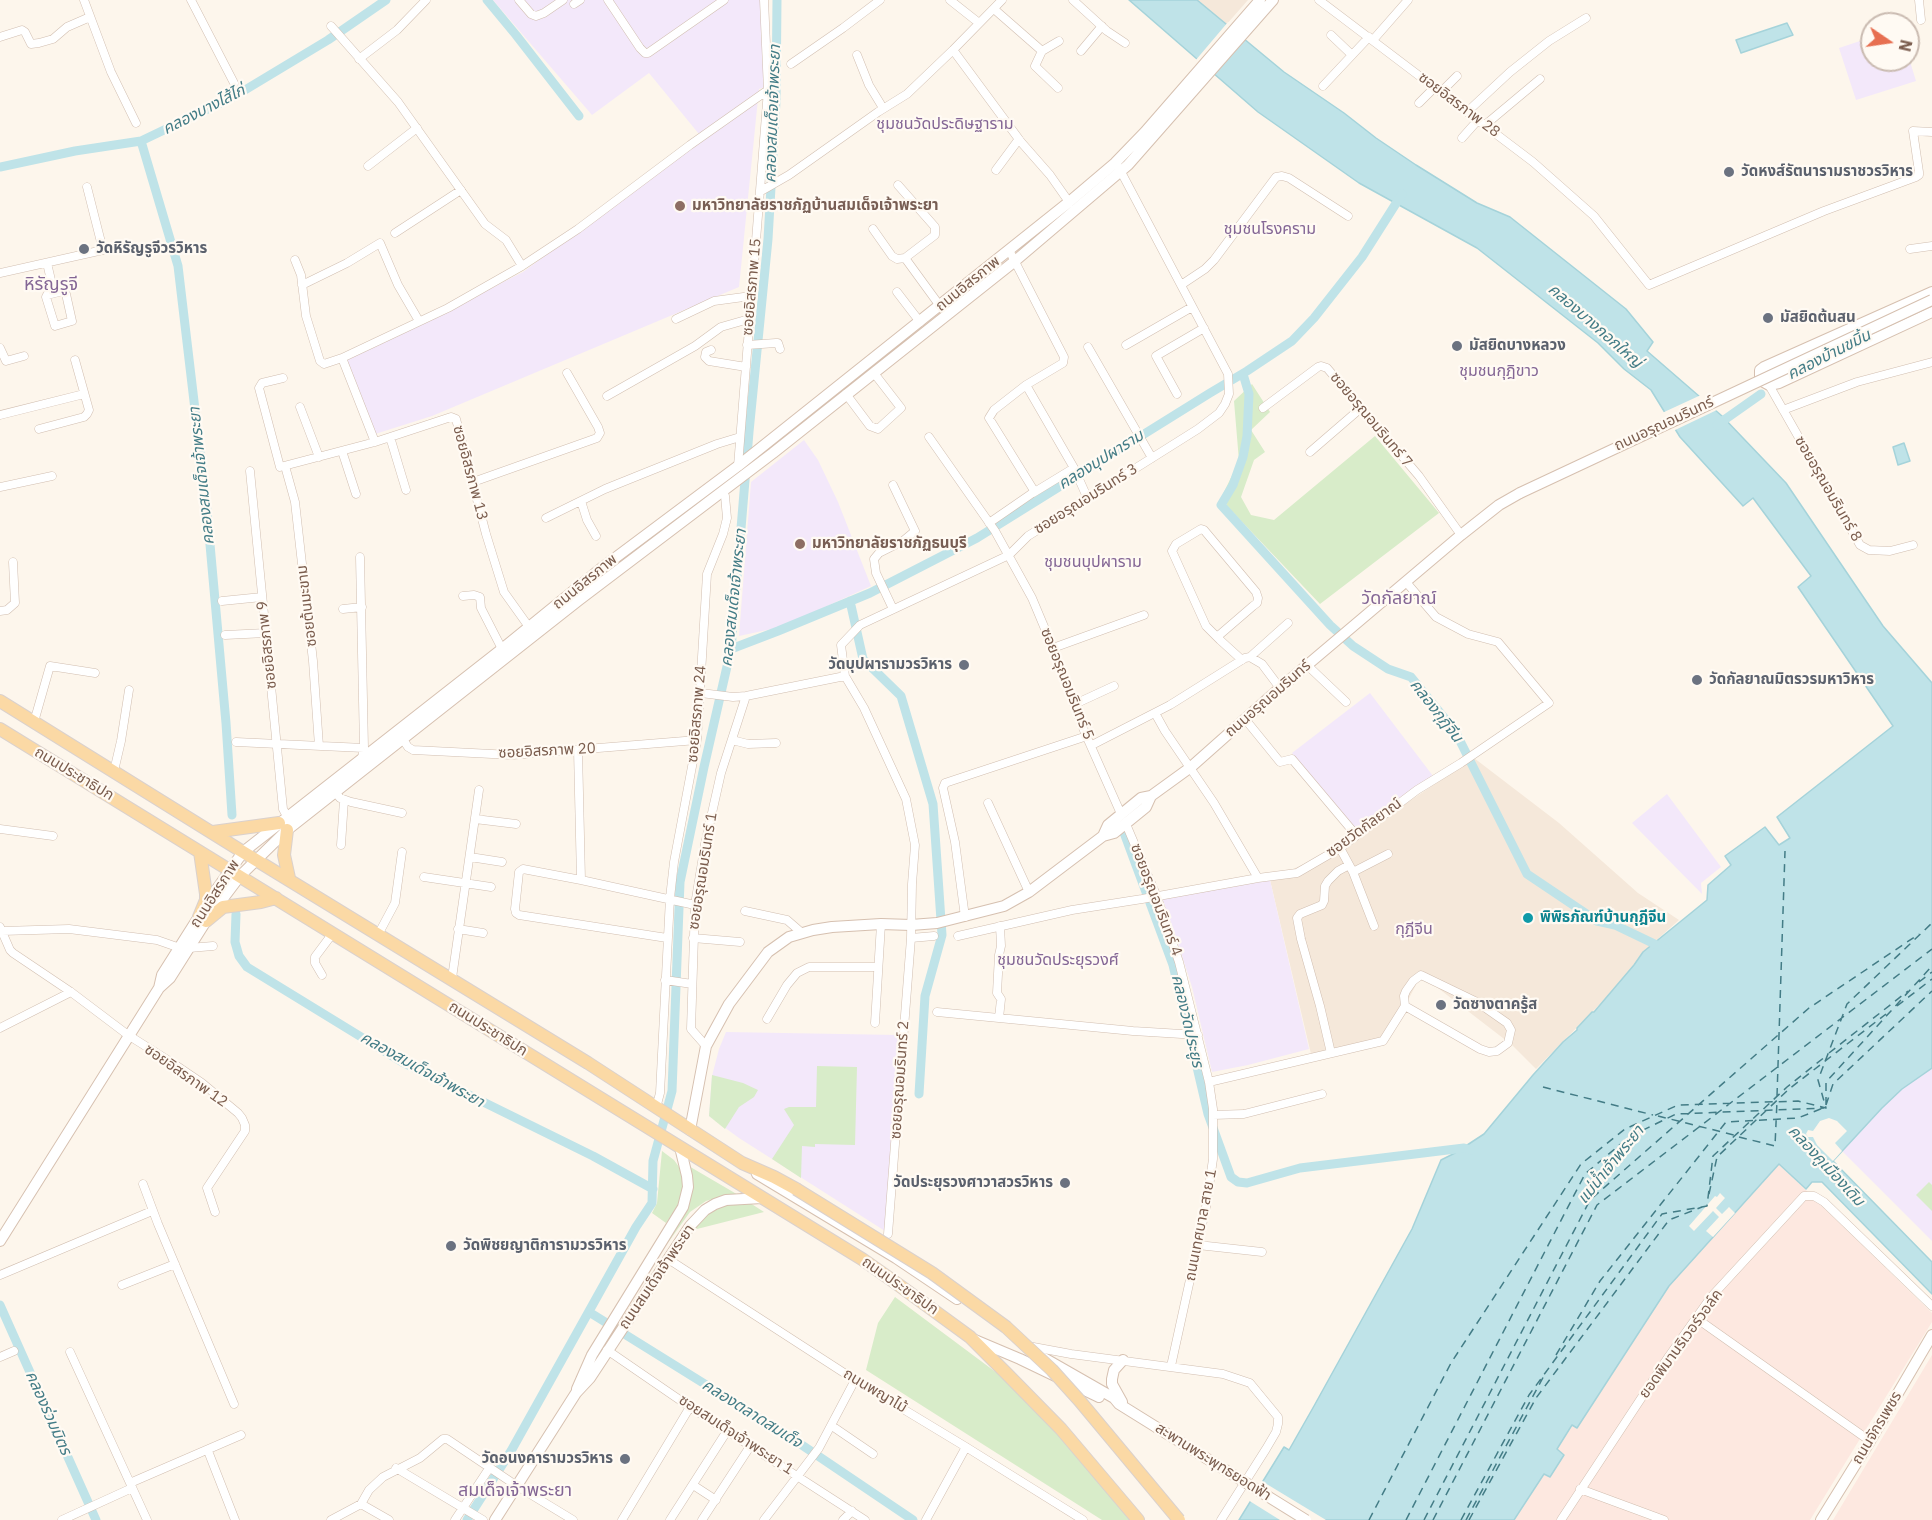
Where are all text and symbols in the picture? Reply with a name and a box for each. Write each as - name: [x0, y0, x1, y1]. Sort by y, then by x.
- north arrow: [1860, 12, 1920, 72]
- text: N: [1895, 38, 1917, 53]
- water label: คลองสมเด็จเจ้าพระยา: [761, 45, 785, 183]
- street label: ซอยอิสรภาพ 28: [1415, 68, 1503, 142]
- water label: คลองบางไส้ไก่: [160, 81, 248, 139]
- district label: ชุมชนวัดประดิษฐาราม: [876, 114, 1014, 134]
- place label: วัดหงส์รัตนารามราชวรวิหาร: [1741, 163, 1913, 181]
- marker: วัดหงส์รัตนารามราชวรวิหาร: [1722, 165, 1736, 179]
- place label: มหาวิทยาลัยราชภัฏบ้านสมเด็จเจ้าพระยา: [692, 197, 939, 215]
- marker: มหาวิทยาลัยราชภัฏบ้านสมเด็จเจ้าพระยา: [673, 199, 687, 213]
- district label: ชุมชนโรงคราม: [1224, 219, 1316, 239]
- street label: ซอยอิสรภาพ 15: [739, 238, 765, 336]
- place label: วัดหิรัญรูจีวรวิหาร: [96, 240, 207, 258]
- marker: วัดหิรัญรูจีวรวิหาร: [77, 242, 91, 256]
- street label: ถนนอิสรภาพ: [932, 253, 1004, 315]
- district label: หิรัญรูจี: [24, 274, 78, 296]
- water label: คลองบางกอกใหญ่: [1544, 280, 1646, 372]
- place label: มัสยิดต้นสน: [1780, 309, 1856, 327]
- marker: มัสยิดต้นสน: [1761, 311, 1775, 325]
- water label: คลองบ้านขมิ้น: [1784, 326, 1874, 384]
- place label: มัสยิดบางหลวง: [1469, 337, 1566, 355]
- marker: มัสยิดบางหลวง: [1450, 339, 1464, 353]
- district label: ชุมชนกุฎิขาว: [1459, 361, 1539, 381]
- street label: ซอยอรุณอมรินทร์ 7: [1326, 369, 1416, 471]
- street label: ถนนอรุณอมรินทร์: [1611, 393, 1717, 455]
- water label: คลองสมเด็จเจ้าพระยา: [185, 406, 219, 546]
- street label: ซอยอิสรภาพ 13: [449, 424, 491, 522]
- water label: คลองบุปผาราม: [1055, 426, 1147, 494]
- street label: ซอยอรุณอมรินทร์ 8: [1791, 433, 1865, 545]
- street label: ซอยอรุณอมรินทร์ 3: [1031, 460, 1141, 538]
- water label: คลองสมเด็จเจ้าพระยา: [717, 528, 751, 668]
- place label: มหาวิทยาลัยราชภัฏธนบุรี: [812, 535, 967, 553]
- marker: มหาวิทยาลัยราชภัฏธนบุรี: [793, 537, 807, 551]
- street label: ถนนอิสรภาพ: [549, 551, 621, 613]
- district label: ชุมชนบุปผาราม: [1044, 552, 1142, 572]
- street label: ซอยต้นมะขาม: [293, 564, 321, 648]
- district label: วัดกัลยาณ์: [1361, 588, 1437, 610]
- street label: ซอยอิสรภาพ 9: [253, 600, 281, 690]
- street label: ซอยอรุณอมรินทร์ 5: [1036, 626, 1098, 742]
- place label: วัดบุปผารามวรวิหาร: [828, 656, 952, 674]
- street label: ถนนอรุณอมรินทร์: [1221, 657, 1315, 741]
- marker: วัดบุปผารามวรวิหาร: [957, 658, 971, 672]
- street label: ซอยอิสรภาพ 24: [684, 665, 710, 763]
- place label: วัดกัลยาณมิตรวรมหาวิหาร: [1709, 671, 1874, 689]
- marker: วัดกัลยาณมิตรวรมหาวิหาร: [1690, 673, 1704, 687]
- water label: คลองกุฎีจีน: [1406, 676, 1466, 746]
- street label: ซอยอิสรภาพ 20: [498, 739, 596, 763]
- street label: ถนนประชาธิปก: [31, 743, 117, 805]
- street label: ซอยวัดกัลยาณ์: [1323, 795, 1405, 861]
- street label: ซอยอรุณอมรินทร์ 1: [685, 811, 721, 931]
- street label: ซอยอรุณอมรินทร์ 4: [1126, 841, 1186, 959]
- street label: ถนนอิสรภาพ: [186, 857, 244, 931]
- place label: พิพิธภัณฑ์บ้านกุฎีจีน: [1540, 909, 1666, 927]
- marker: พิพิธภัณฑ์บ้านกุฎีจีน: [1521, 911, 1535, 925]
- district label: กุฎีจีน: [1395, 919, 1433, 939]
- district label: ชุมชนวัดประยุรวงศ์: [997, 950, 1119, 970]
- water label: คลองวัดประยูร: [1167, 973, 1207, 1069]
- place label: วัดซางตาครู้ส: [1453, 996, 1537, 1014]
- street label: ถนนประชาธิปก: [445, 998, 531, 1060]
- marker: วัดซางตาครู้ส: [1434, 998, 1448, 1012]
- street label: ซอยอรุณอมรินทร์ 2: [887, 1020, 913, 1140]
- water label: คลองสมเด็จเจ้าพระยา: [357, 1028, 487, 1112]
- street label: ซอยอิสรภาพ 12: [141, 1041, 231, 1111]
- water label: แม่น้ำเจ้าพระยา: [1574, 1122, 1648, 1208]
- water label: คลองคูเมืองเดิม: [1784, 1122, 1868, 1210]
- street label: ถนนเทศบาล สาย 1: [1181, 1167, 1221, 1283]
- place label: วัดประยุรวงศาวาสวรวิหาร: [893, 1174, 1053, 1192]
- marker: วัดประยุรวงศาวาสวรวิหาร: [1058, 1176, 1072, 1190]
- street label: ถนนสมเด็จเจ้าพระยา: [615, 1221, 699, 1333]
- place label: วัดพิชยญาติการามวรวิหาร: [463, 1237, 627, 1255]
- marker: วัดพิชยญาติการามวรวิหาร: [444, 1239, 458, 1253]
- street label: ถนนประชาธิปก: [858, 1253, 942, 1319]
- street label: ยอดพิมานริเวอร์วอล์ค: [1635, 1286, 1727, 1402]
- street label: ถนนพญาไม้: [840, 1365, 910, 1417]
- water label: คลองร่วมมิตร: [21, 1368, 75, 1458]
- water label: คลองตลาดสมเด็จ: [698, 1376, 806, 1452]
- street label: ถนนจักรเพชร: [1848, 1388, 1906, 1468]
- street label: ซอยสมเด็จเจ้าพระยา 1: [675, 1391, 797, 1479]
- street label: สะพานพระพุทธยอดฟ้า: [1152, 1419, 1274, 1505]
- place label: วัดอนงคารามวรวิหาร: [482, 1450, 613, 1468]
- marker: วัดอนงคารามวรวิหาร: [618, 1452, 632, 1466]
- district label: สมเด็จเจ้าพระยา: [458, 1480, 572, 1502]

